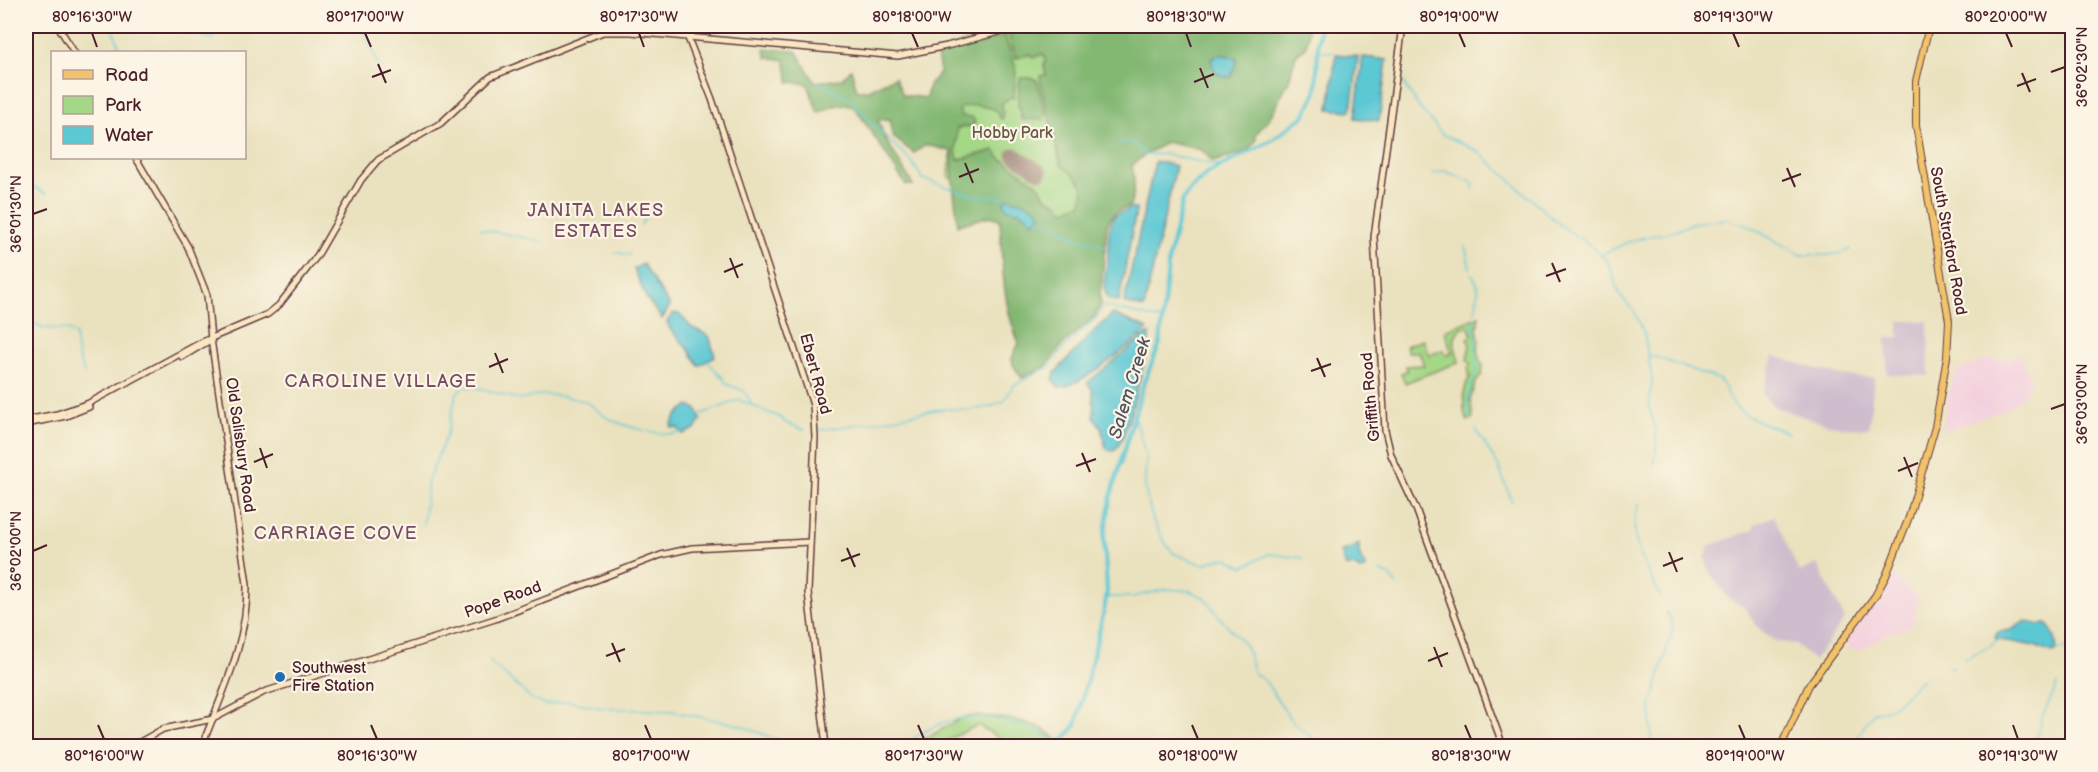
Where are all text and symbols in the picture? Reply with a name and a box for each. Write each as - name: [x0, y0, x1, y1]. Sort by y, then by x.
- text: 80°16'30"W: [52, 8, 132, 27]
- text: 80°17'00"W: [326, 8, 404, 27]
- text: 80°17'30"W: [600, 8, 678, 27]
- text: 80°18'00"W: [872, 8, 952, 27]
- text: 80°18'30"W: [1146, 8, 1226, 27]
- text: 80°19'00"W: [1419, 8, 1499, 27]
- text: 80°19'30"W: [1693, 8, 1773, 27]
- text: 80°20'00"W: [1965, 8, 2048, 27]
- text: 36°02'30"N: [2073, 27, 2092, 107]
- legend: [51, 51, 246, 159]
- text: Road: [105, 65, 149, 86]
- text: Park: [105, 95, 141, 116]
- park label: Hobby Park: [971, 124, 1053, 143]
- text: Water: [105, 125, 153, 146]
- street label: South Stratford Road: [1926, 165, 1970, 317]
- text: 36°01'30"N: [7, 175, 26, 253]
- district label: JANITA LAKES ESTATES: [527, 200, 665, 242]
- street label: Ebert Road: [795, 331, 835, 417]
- water label: Salem Creek: [1105, 334, 1156, 441]
- street label: Griffith Road: [1358, 351, 1384, 443]
- text: 36°03'00"N: [2073, 364, 2092, 444]
- district label: CAROLINE VILLAGE: [284, 371, 478, 392]
- street label: Old Salisbury Road: [221, 376, 259, 514]
- text: 36°02'00"N: [7, 511, 26, 591]
- district label: CARRIAGE COVE: [254, 523, 418, 544]
- street label: Pope Road: [462, 577, 544, 623]
- place label: Southwest Fire Station: [292, 659, 374, 696]
- marker: Southwest Fire Station: [273, 670, 287, 684]
- text: 80°16'00"W: [64, 747, 144, 766]
- text: 80°16'30"W: [337, 747, 417, 766]
- text: 80°17'00"W: [612, 747, 690, 766]
- text: 80°17'30"W: [885, 747, 963, 766]
- text: 80°18'00"W: [1158, 747, 1238, 766]
- text: 80°18'30"W: [1431, 747, 1511, 766]
- text: 80°19'00"W: [1705, 747, 1785, 766]
- text: 80°19'30"W: [1978, 747, 2058, 766]

